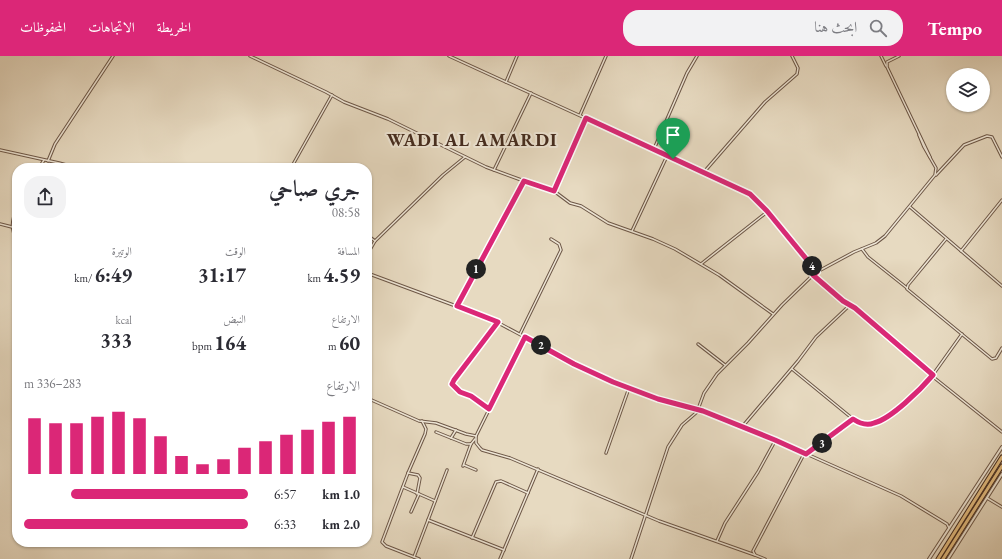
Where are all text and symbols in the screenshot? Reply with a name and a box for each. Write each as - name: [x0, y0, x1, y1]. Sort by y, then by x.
- search box: [623, 10, 903, 46]
- text: Tempo: [927, 16, 982, 41]
- text: ابحث هنا: [814, 17, 857, 36]
- icon: search: [867, 17, 889, 39]
- text: المحفوظات: [20, 18, 66, 36]
- text: الاتجاهات: [88, 18, 135, 36]
- text: الخريطة: [157, 18, 191, 36]
- map controls: [946, 68, 990, 112]
- button: layers: [946, 68, 990, 112]
- pin: [656, 118, 690, 159]
- icon: arrive: [662, 124, 684, 146]
- district label: WADI AL AMARDI: [387, 128, 558, 151]
- text: جري صباحي: [269, 174, 360, 203]
- button: share: [24, 176, 66, 218]
- text: 08:58: [332, 204, 360, 221]
- text: الوتيرة: [112, 244, 132, 258]
- text: الوقت: [225, 244, 246, 258]
- text: المسافة: [338, 244, 360, 258]
- pin: 4: [802, 256, 822, 276]
- pin: 1: [466, 259, 486, 279]
- text: 4: [809, 259, 815, 273]
- text: 6:49: [95, 262, 132, 288]
- text: 31:17: [198, 262, 246, 288]
- text: 4.59: [323, 262, 360, 288]
- text: 1: [473, 262, 479, 276]
- text: /km: [74, 271, 95, 285]
- text: km: [307, 271, 323, 285]
- text: النبض: [223, 312, 246, 326]
- text: الارتفاع: [331, 312, 360, 326]
- text: kcal: [116, 313, 132, 327]
- text: 333: [100, 327, 132, 353]
- text: 164: [214, 330, 246, 356]
- text: 60: [339, 330, 360, 356]
- pin: 2: [531, 335, 551, 355]
- text: 2: [538, 338, 544, 352]
- text: bpm: [192, 339, 214, 353]
- text: m: [328, 339, 339, 353]
- text: 283–336 m: [24, 375, 81, 392]
- text: الارتفاع: [326, 377, 360, 394]
- pin: 3: [812, 433, 832, 453]
- text: 3: [819, 436, 825, 450]
- text: 6:57: [274, 486, 296, 503]
- text: 1.0 km: [322, 486, 360, 503]
- text: 6:33: [274, 516, 296, 533]
- text: 2.0 km: [322, 516, 360, 533]

